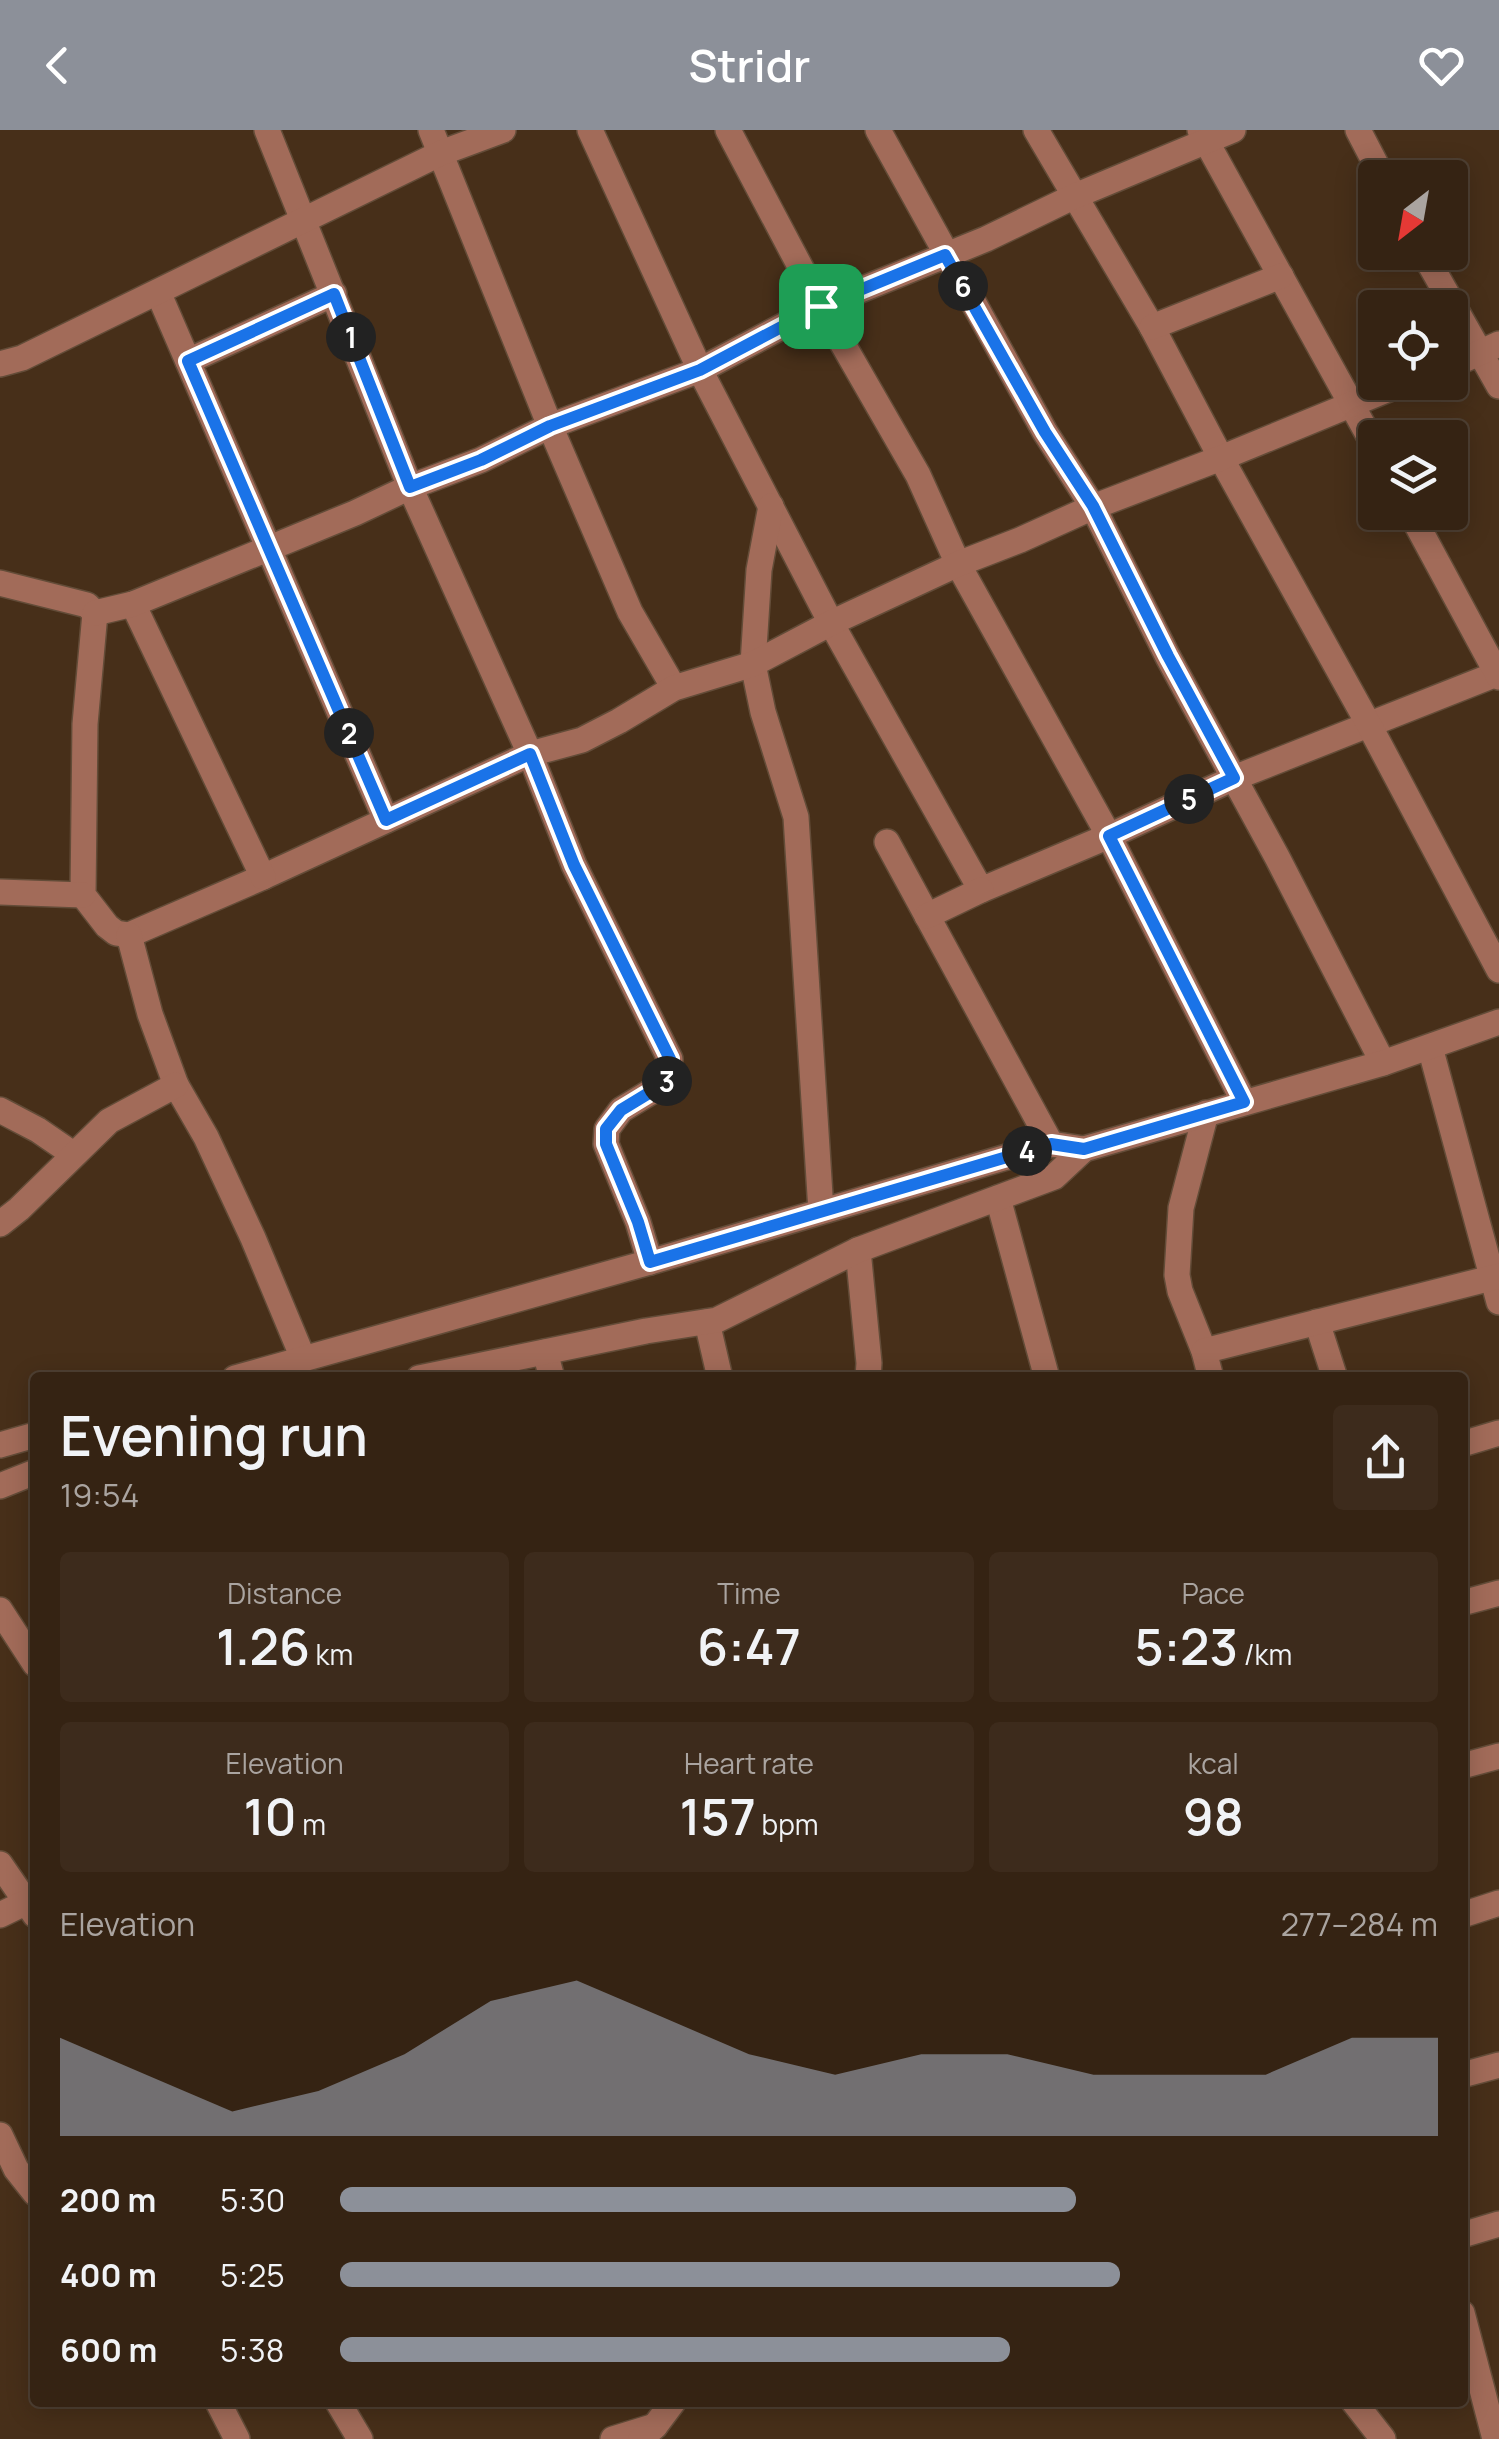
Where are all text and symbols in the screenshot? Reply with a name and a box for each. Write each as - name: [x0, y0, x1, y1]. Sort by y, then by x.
- text: Stridr: [688, 34, 811, 96]
- icon: back: [30, 38, 85, 93]
- icon: heart: [1414, 38, 1469, 93]
- north arrow: [1358, 160, 1468, 270]
- map controls: [1358, 160, 1468, 530]
- pin: 6: [938, 261, 988, 311]
- pin: [779, 264, 864, 349]
- text: 6: [954, 267, 972, 305]
- icon: arrive: [794, 279, 849, 334]
- button: locate: [1358, 290, 1468, 400]
- pin: 1: [326, 312, 376, 362]
- text: 1: [345, 318, 357, 356]
- button: layers: [1358, 420, 1468, 530]
- pin: 2: [324, 708, 374, 758]
- text: 2: [341, 714, 357, 752]
- pin: 5: [1164, 774, 1214, 824]
- text: 5: [1181, 780, 1197, 818]
- pin: 3: [642, 1056, 692, 1106]
- text: 3: [659, 1062, 675, 1100]
- pin: 4: [1002, 1126, 1052, 1176]
- text: 4: [1018, 1132, 1036, 1170]
- text: Evening run: [60, 1397, 368, 1473]
- button: share: [1333, 1405, 1438, 1510]
- text: 19:54: [60, 1473, 139, 1517]
- text: Distance: [227, 1574, 342, 1612]
- text: Time: [717, 1574, 781, 1612]
- text: Pace: [1182, 1574, 1245, 1612]
- text: 1.26: [216, 1612, 310, 1680]
- text: 6:47: [697, 1612, 801, 1680]
- text: 5:23: [1135, 1612, 1238, 1680]
- text: km: [310, 1635, 353, 1673]
- text: /km: [1238, 1635, 1292, 1673]
- text: Elevation: [226, 1744, 344, 1782]
- text: Heart rate: [684, 1744, 814, 1782]
- text: kcal: [1188, 1744, 1239, 1782]
- text: 10: [243, 1782, 297, 1850]
- text: 157: [680, 1782, 756, 1850]
- text: 98: [1183, 1782, 1244, 1850]
- text: m: [297, 1805, 326, 1843]
- text: bpm: [756, 1805, 818, 1843]
- text: Elevation: [60, 1902, 195, 1946]
- text: 277–284 m: [1281, 1902, 1438, 1946]
- text: 200 m: [60, 2178, 156, 2222]
- text: 5:30: [220, 2178, 285, 2222]
- text: 400 m: [60, 2253, 157, 2297]
- text: 5:25: [220, 2253, 285, 2297]
- text: 600 m: [60, 2328, 157, 2372]
- text: 5:38: [220, 2328, 284, 2372]

